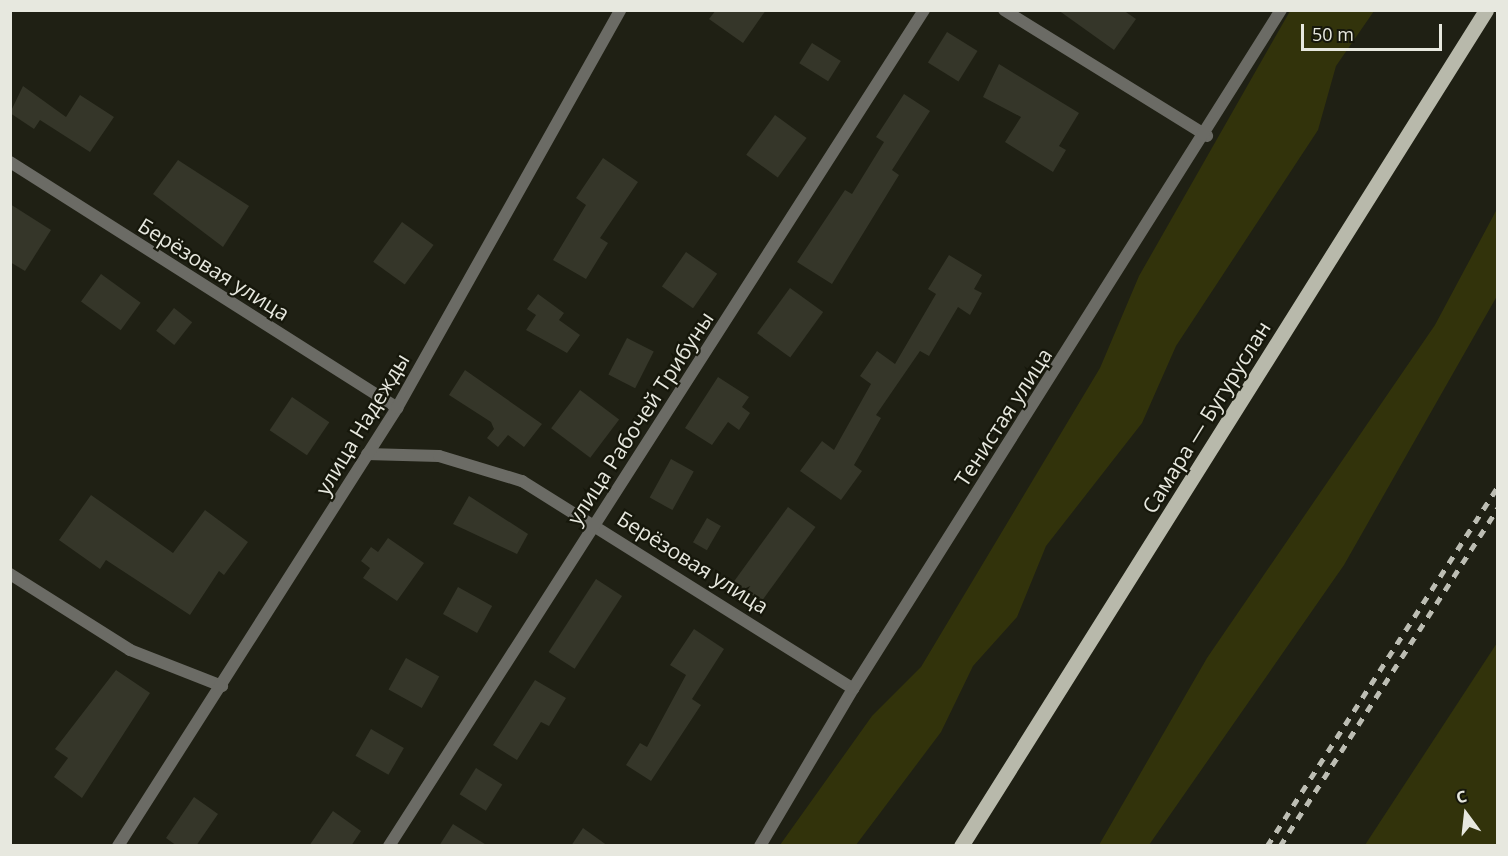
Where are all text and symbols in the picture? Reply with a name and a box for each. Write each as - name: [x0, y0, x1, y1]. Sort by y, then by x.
- scale bar: [1304, 12, 1445, 50]
- text: 50 m: [1312, 22, 1354, 46]
- street label: Берёзовая улица: [134, 212, 294, 326]
- street label: улица Рабочей Трибуны: [562, 307, 718, 529]
- street label: Самара — Бугуруслан: [1137, 316, 1275, 518]
- street label: Тенистая улица: [949, 343, 1057, 491]
- street label: улица Надежды: [310, 349, 414, 499]
- street label: Берёзовая улица: [613, 505, 773, 619]
- north arrow: [1436, 784, 1496, 844]
- text: С: [1454, 785, 1469, 809]

